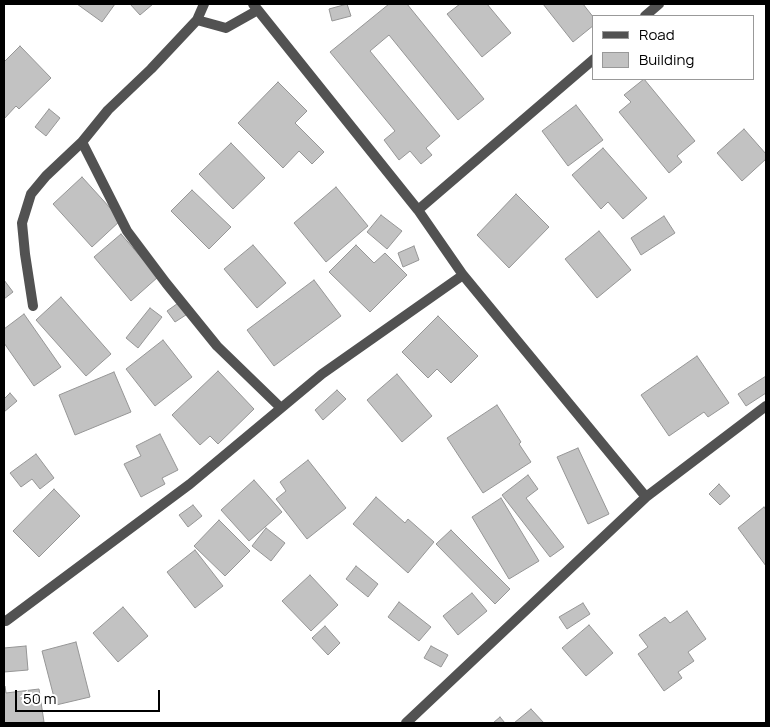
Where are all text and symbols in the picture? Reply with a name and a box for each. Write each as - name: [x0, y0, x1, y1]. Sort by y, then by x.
- legend: [592, 15, 755, 80]
- text: Road: [639, 24, 675, 45]
- text: Building: [639, 49, 694, 70]
- scale bar: [18, 680, 162, 712]
- text: 50 m: [23, 688, 57, 709]

